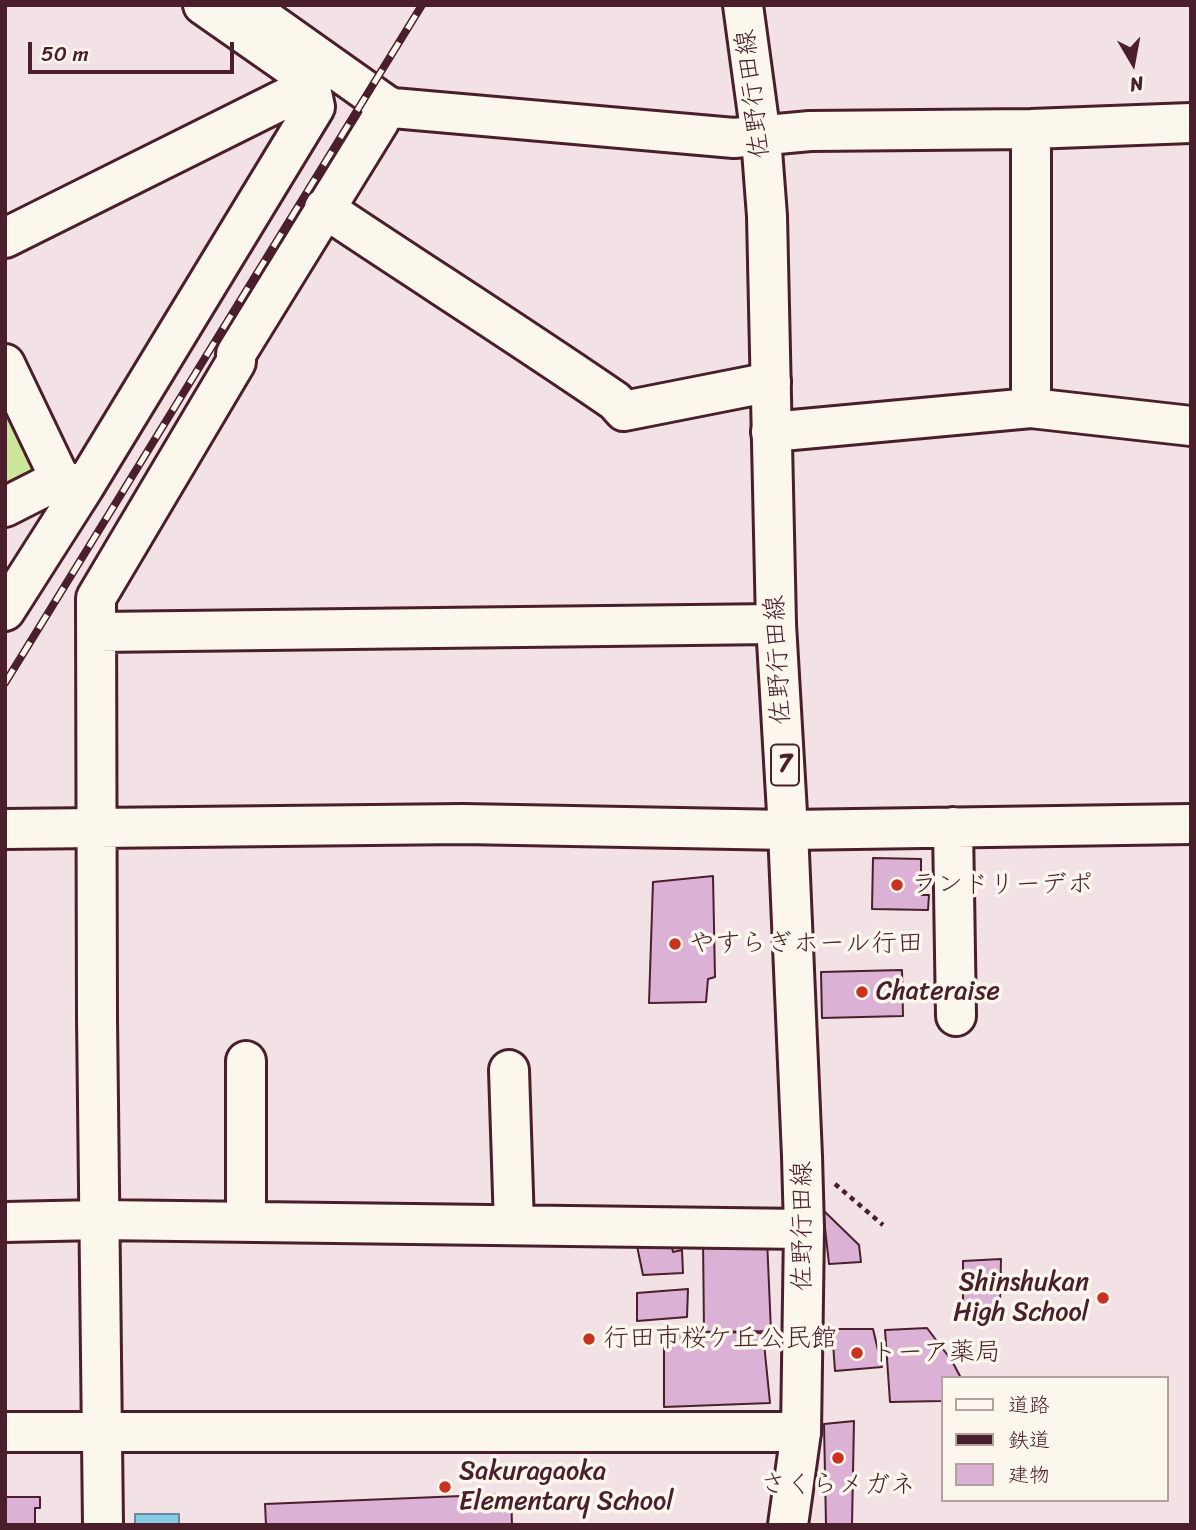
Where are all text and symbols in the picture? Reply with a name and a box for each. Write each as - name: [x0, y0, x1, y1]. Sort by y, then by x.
- scale bar: [32, 28, 238, 72]
- street label: 佐野行田線: [731, 28, 777, 160]
- north arrow: [1098, 28, 1168, 98]
- text: 50 m: [41, 35, 89, 73]
- text: N: [1127, 67, 1146, 102]
- street label: 佐野行田線: [760, 594, 798, 726]
- road number: 7: [771, 744, 799, 786]
- place label: ランドリーデポ: [911, 869, 1093, 901]
- marker: ランドリーデポ: [889, 877, 905, 893]
- place label: やすらぎホール行田: [689, 928, 923, 960]
- marker: やすらぎホール行田: [667, 936, 683, 952]
- place label: Chateraise: [876, 976, 1000, 1008]
- marker: Chateraise: [854, 984, 870, 1000]
- street label: 佐野行田線: [787, 1161, 819, 1291]
- place label: Shinshukan High School: [953, 1267, 1089, 1328]
- marker: Shinshukan High School: [1095, 1290, 1111, 1306]
- place label: 行田市桜ケ丘公民館: [603, 1323, 837, 1355]
- marker: 行田市桜ケ丘公民館: [581, 1331, 597, 1347]
- place label: トーア薬局: [871, 1337, 1001, 1369]
- marker: トーア薬局: [849, 1345, 865, 1361]
- legend: [940, 1376, 1168, 1502]
- text: 道路: [1008, 1386, 1050, 1424]
- text: 鉄道: [1008, 1421, 1050, 1459]
- marker: さくらメガネ: [830, 1450, 846, 1466]
- place label: Sakuragaoka Elementary School: [459, 1456, 674, 1518]
- text: 建物: [1008, 1456, 1050, 1494]
- place label: さくらメガネ: [760, 1469, 916, 1501]
- marker: Sakuragaoka Elementary School: [437, 1479, 453, 1495]

